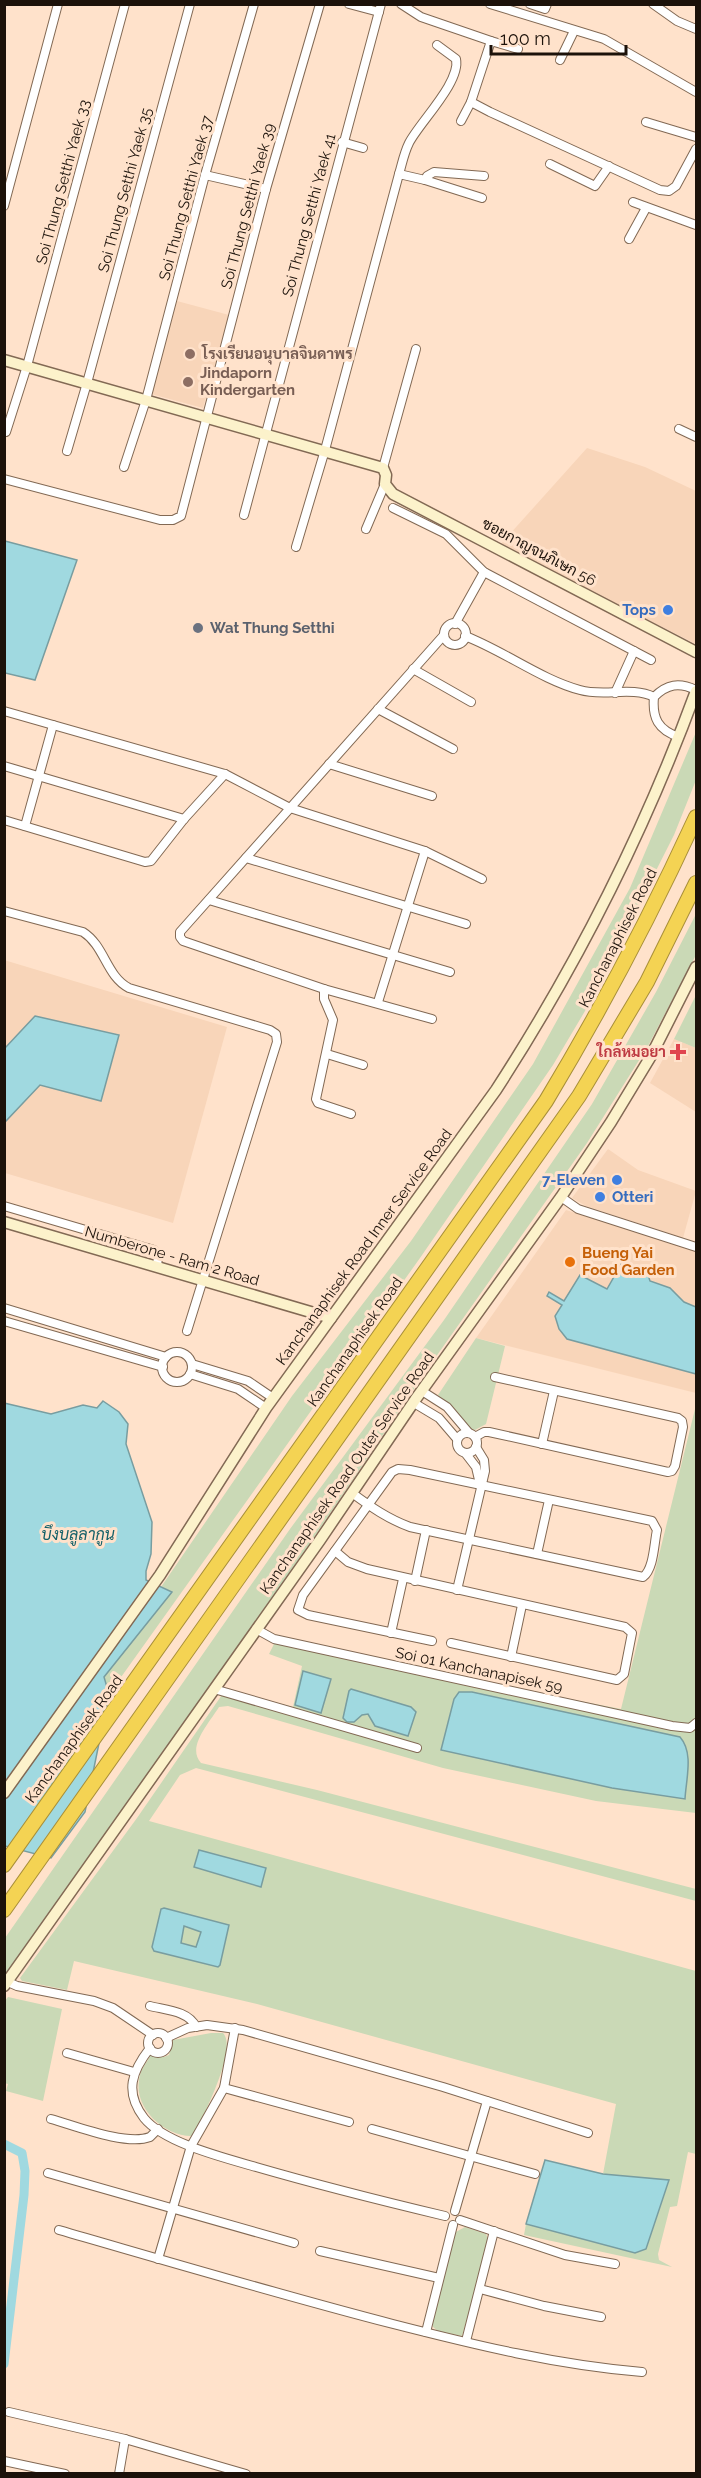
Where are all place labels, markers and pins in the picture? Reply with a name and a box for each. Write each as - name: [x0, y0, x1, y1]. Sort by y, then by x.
- place label: โรงเรียนอนุบาลจินดาพร: [201, 343, 353, 365]
- marker: โรงเรียนอนุบาลจินดาพร: [183, 347, 197, 361]
- place label: Jindaporn Kindergarten: [200, 364, 295, 399]
- marker: Jindaporn Kindergarten: [181, 375, 195, 389]
- place label: Tops: [622, 601, 656, 619]
- marker: Tops: [661, 603, 675, 617]
- place label: Wat Thung Setthi: [210, 619, 335, 637]
- marker: Wat Thung Setthi: [191, 621, 205, 635]
- place label: ใกล้หมอยา: [596, 1042, 666, 1061]
- marker: ใกล้หมอยา: [671, 1045, 685, 1059]
- place label: 7-Eleven: [542, 1171, 605, 1189]
- marker: 7-Eleven: [610, 1173, 624, 1187]
- place label: Otteri: [612, 1188, 653, 1206]
- marker: Otteri: [593, 1190, 607, 1204]
- place label: Bueng Yai Food Garden: [582, 1244, 675, 1279]
- marker: Bueng Yai Food Garden: [563, 1255, 577, 1269]

